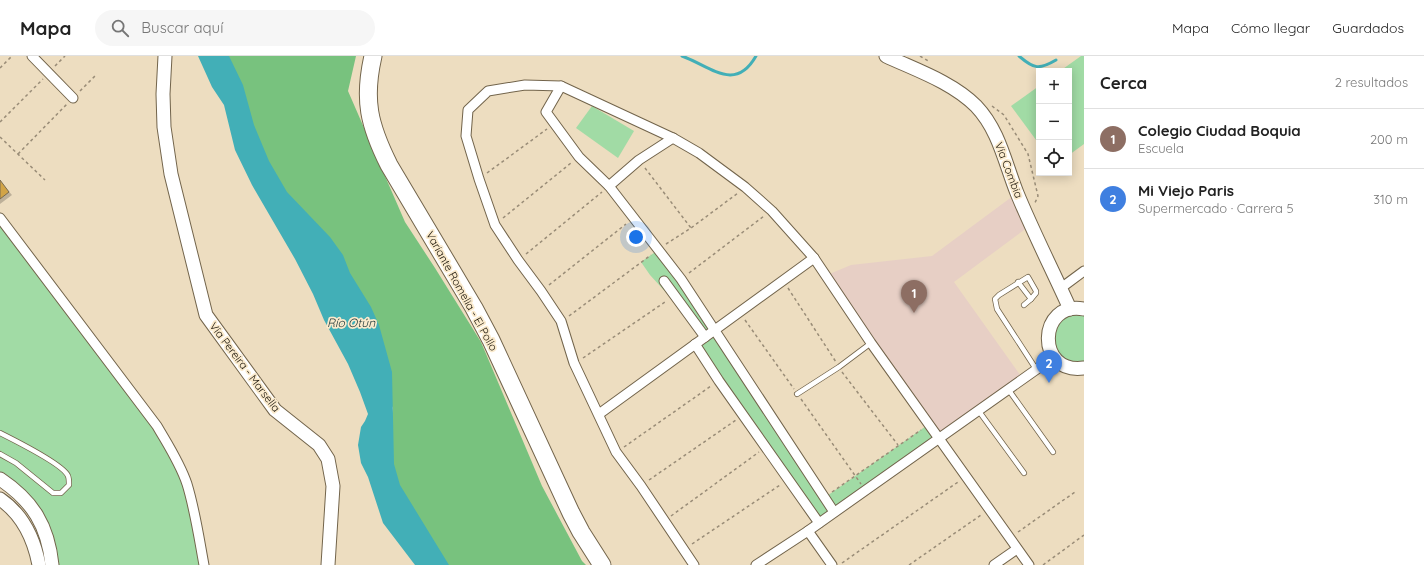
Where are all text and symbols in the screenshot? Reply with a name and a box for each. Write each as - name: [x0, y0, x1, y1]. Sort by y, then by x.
- search box: [95, 10, 375, 46]
- text: Mapa: [20, 16, 71, 40]
- icon: search: [109, 17, 131, 39]
- text: Buscar aquí: [141, 18, 223, 37]
- text: Mapa: [1172, 19, 1209, 37]
- text: Cómo llegar: [1231, 19, 1310, 37]
- text: Guardados: [1332, 19, 1404, 37]
- map controls: [1036, 68, 1072, 176]
- button: +: [1036, 68, 1072, 104]
- text: Cerca: [1100, 72, 1147, 93]
- text: 2 resultados: [1335, 74, 1408, 90]
- button: −: [1036, 104, 1072, 140]
- text: Colegio Ciudad Boquia: [1138, 121, 1301, 140]
- text: 1: [1110, 131, 1116, 147]
- text: 200 m: [1370, 131, 1408, 147]
- street label: Vía Combia: [992, 140, 1026, 200]
- button: locate: [1036, 140, 1072, 176]
- text: Escuela: [1138, 140, 1184, 156]
- text: Mi Viejo Paris: [1138, 181, 1234, 200]
- text: 2: [1109, 191, 1117, 207]
- text: 310 m: [1373, 191, 1408, 207]
- text: Supermercado · Carrera 5: [1138, 200, 1294, 216]
- your location: [626, 227, 646, 247]
- street label: Variante Romelia - El Pollo: [423, 229, 501, 354]
- pin: 1: [901, 280, 927, 313]
- water label: Río Otún: [327, 315, 376, 330]
- street label: Vía Pereira - Marsella: [207, 319, 283, 415]
- pin: 2: [1036, 350, 1062, 383]

